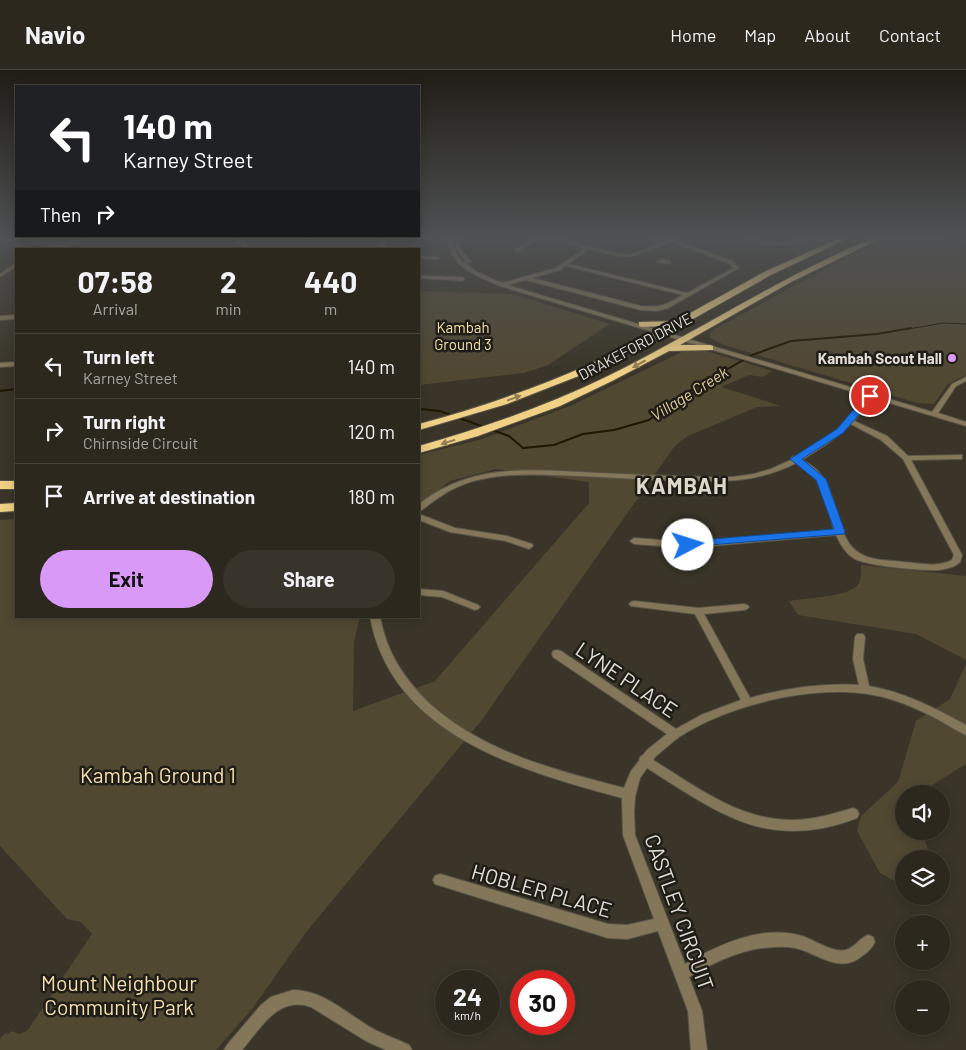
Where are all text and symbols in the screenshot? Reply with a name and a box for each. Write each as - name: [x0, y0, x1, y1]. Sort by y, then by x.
- text: Navio: [25, 20, 85, 49]
- text: Home: [670, 24, 716, 46]
- text: Map: [744, 24, 776, 46]
- text: About: [804, 24, 851, 46]
- text: Contact: [879, 24, 941, 46]
- text: 140 m: [123, 104, 213, 146]
- icon: left: [40, 105, 105, 170]
- text: Karney Street: [123, 146, 253, 172]
- icon: right: [91, 200, 119, 228]
- text: Then: [40, 203, 81, 226]
- text: 07:58: [78, 263, 153, 299]
- text: 2: [220, 263, 237, 299]
- text: 440: [304, 263, 357, 299]
- text: Arrival: [93, 299, 138, 318]
- text: min: [215, 299, 241, 318]
- text: m: [324, 299, 337, 318]
- street label: DRAKEFORD DRIVE: [575, 309, 695, 383]
- park label: Kambah Ground 3: [434, 318, 492, 353]
- text: Turn left: [83, 345, 154, 368]
- place label: Kambah Scout Hall: [818, 349, 942, 367]
- icon: left: [40, 352, 68, 380]
- marker: Kambah Scout Hall: [946, 352, 958, 364]
- text: 140 m: [348, 355, 395, 378]
- one-way arrow: [632, 360, 647, 368]
- water label: Village Creek: [647, 362, 731, 424]
- text: Karney Street: [83, 368, 178, 387]
- pin: [849, 375, 891, 417]
- icon: arrive: [856, 382, 884, 410]
- one-way arrow: [507, 394, 522, 402]
- text: Turn right: [83, 410, 165, 433]
- icon: right: [40, 417, 68, 445]
- text: 120 m: [348, 420, 395, 443]
- text: Chirnside Circuit: [83, 433, 198, 452]
- one-way arrow: [440, 438, 455, 446]
- district label: KAMBAH: [636, 472, 728, 498]
- icon: arrive: [40, 482, 68, 510]
- text: Arrive at destination: [83, 485, 255, 508]
- text: 180 m: [348, 485, 395, 508]
- position arrow: [661, 518, 713, 570]
- button: Exit: [40, 550, 213, 608]
- button: Share: [223, 550, 395, 608]
- street label: LYNE PLACE: [571, 636, 683, 722]
- park label: Kambah Ground 1: [80, 762, 236, 787]
- map controls: [895, 785, 950, 1035]
- button: sound: [895, 785, 950, 840]
- street label: CASTLEY CIRCUIT: [640, 831, 720, 993]
- button: layers: [895, 850, 950, 905]
- street label: HOBLER PLACE: [469, 858, 615, 922]
- button: +: [895, 915, 950, 970]
- park label: Mount Neighbour Community Park: [41, 970, 197, 1019]
- speed limit sign: 30: [510, 970, 575, 1035]
- button: −: [895, 980, 950, 1035]
- text: 24: [453, 981, 482, 1011]
- text: km/h: [454, 1008, 481, 1022]

